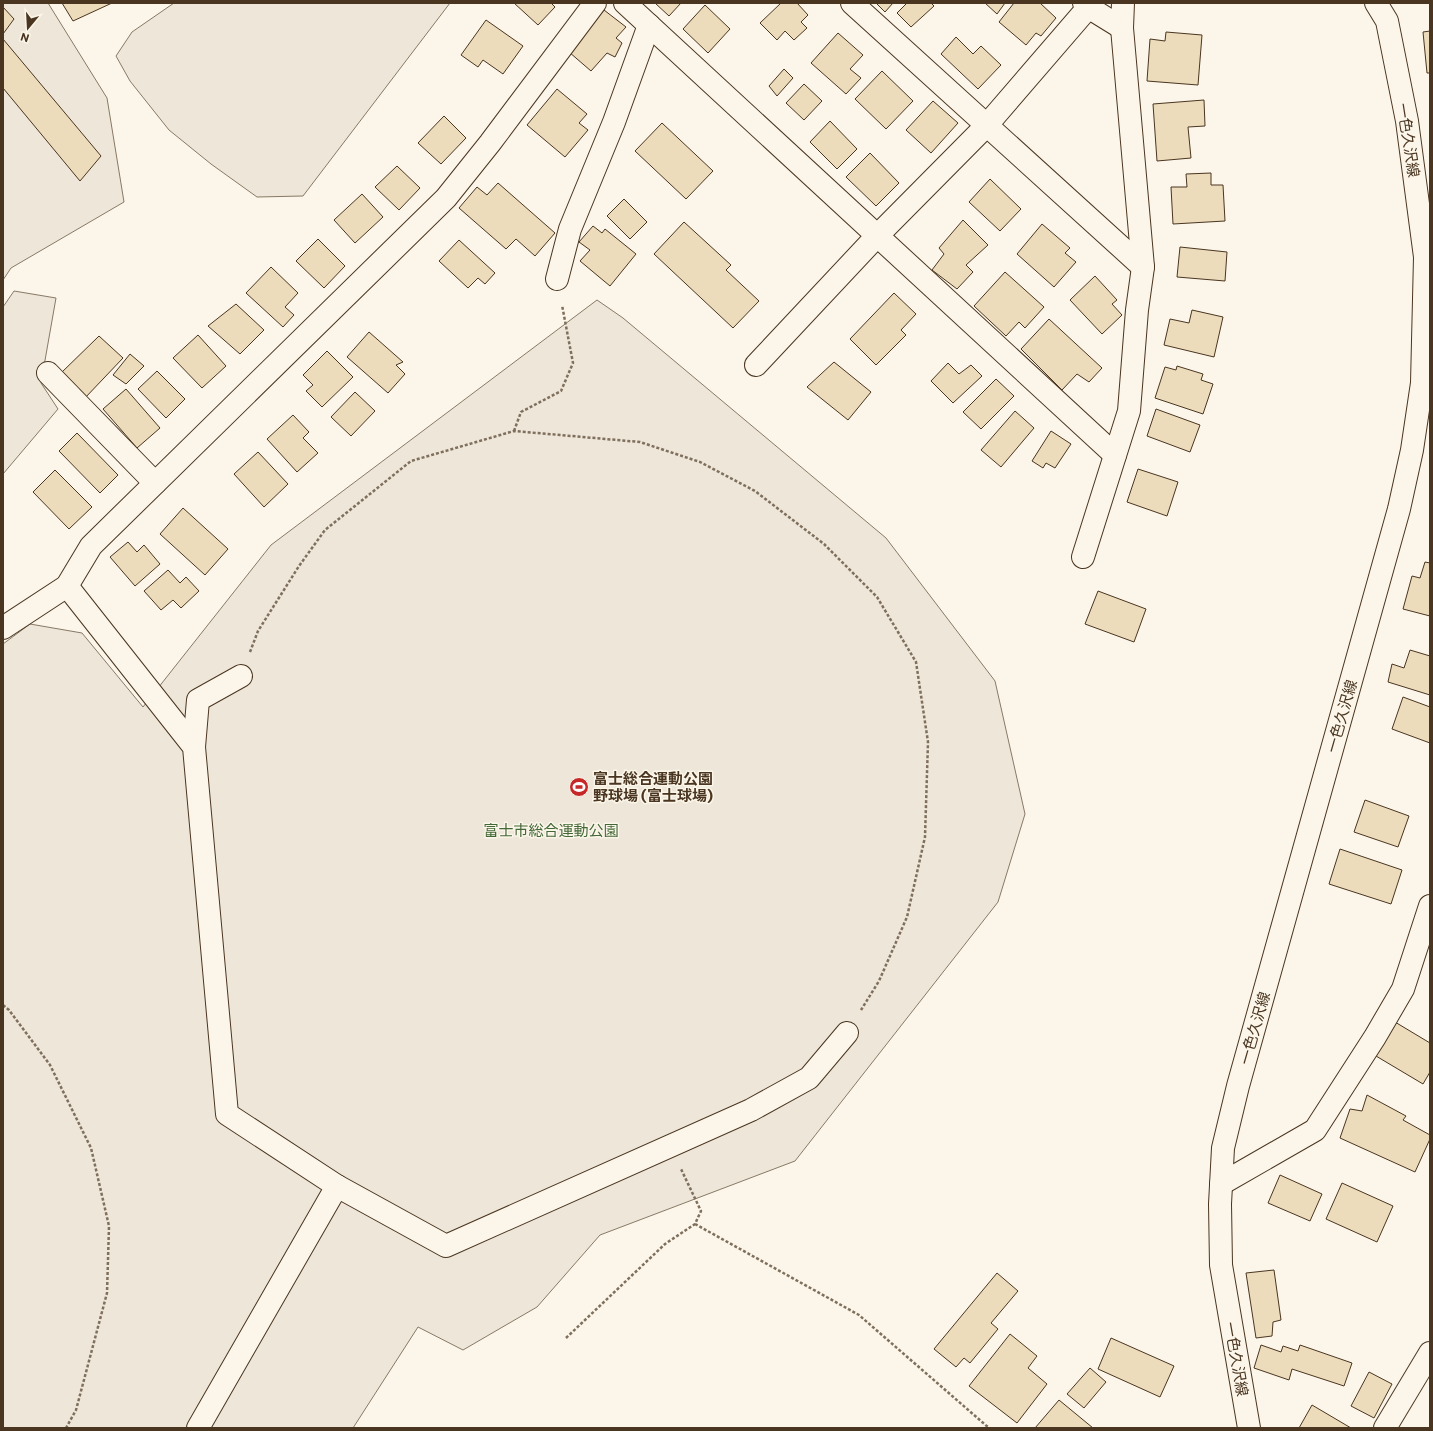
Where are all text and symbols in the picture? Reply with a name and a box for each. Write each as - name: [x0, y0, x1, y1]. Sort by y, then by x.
- north arrow: [8, 8, 48, 48]
- text: N: [19, 31, 31, 45]
- street label: 一色久沢線: [1394, 102, 1424, 178]
- street label: 一色久沢線: [1322, 677, 1360, 755]
- place label: 富士総合運動公園 野球場 (富士球場): [593, 769, 713, 804]
- sports icon: 富士総合運動公園 野球場 (富士球場): [568, 776, 590, 798]
- park label: 富士市総合運動公園: [483, 821, 619, 839]
- street label: 一色久沢線: [1235, 989, 1273, 1067]
- street label: 一色久沢線: [1222, 1320, 1252, 1398]

